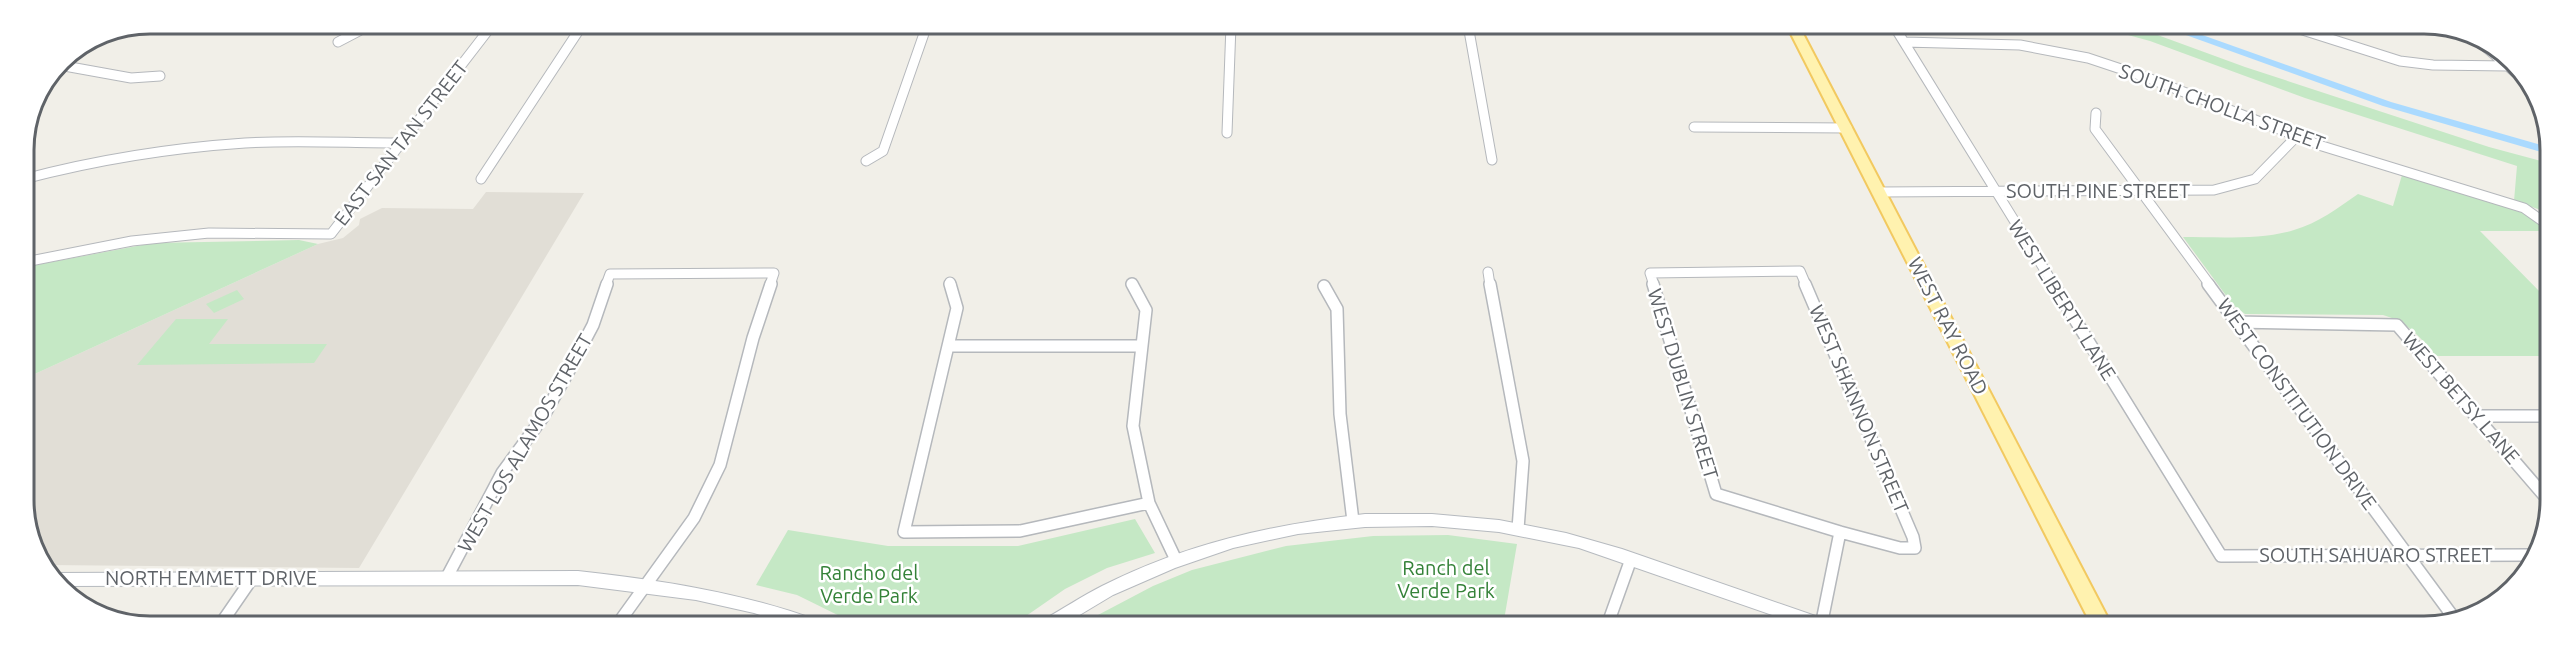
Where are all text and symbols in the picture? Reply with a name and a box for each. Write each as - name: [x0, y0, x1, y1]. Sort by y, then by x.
- street label: EAST SAN TAN STREET: [329, 56, 472, 230]
- street label: SOUTH CHOLLA STREET: [2116, 59, 2328, 154]
- street label: SOUTH PINE STREET: [2006, 179, 2190, 202]
- street label: WEST LIBERTY LANE: [2004, 215, 2121, 384]
- street label: WEST RAY ROAD: [1904, 253, 1993, 398]
- street label: WEST DUBLIN STREET: [1644, 286, 1723, 482]
- street label: WEST CONSTITUTION DRIVE: [2213, 294, 2382, 514]
- street label: WEST SHANNON STREET: [1805, 301, 1914, 516]
- street label: WEST BETSY LANE: [2398, 327, 2525, 468]
- street label: WEST LOS ALAMOS STREET: [453, 329, 597, 556]
- street label: SOUTH SAHUARO STREET: [2259, 543, 2493, 566]
- park label: Ranch del Verde Park: [1397, 556, 1495, 602]
- park label: Rancho del Verde Park: [819, 561, 919, 607]
- street label: NORTH EMMETT DRIVE: [105, 566, 317, 589]

